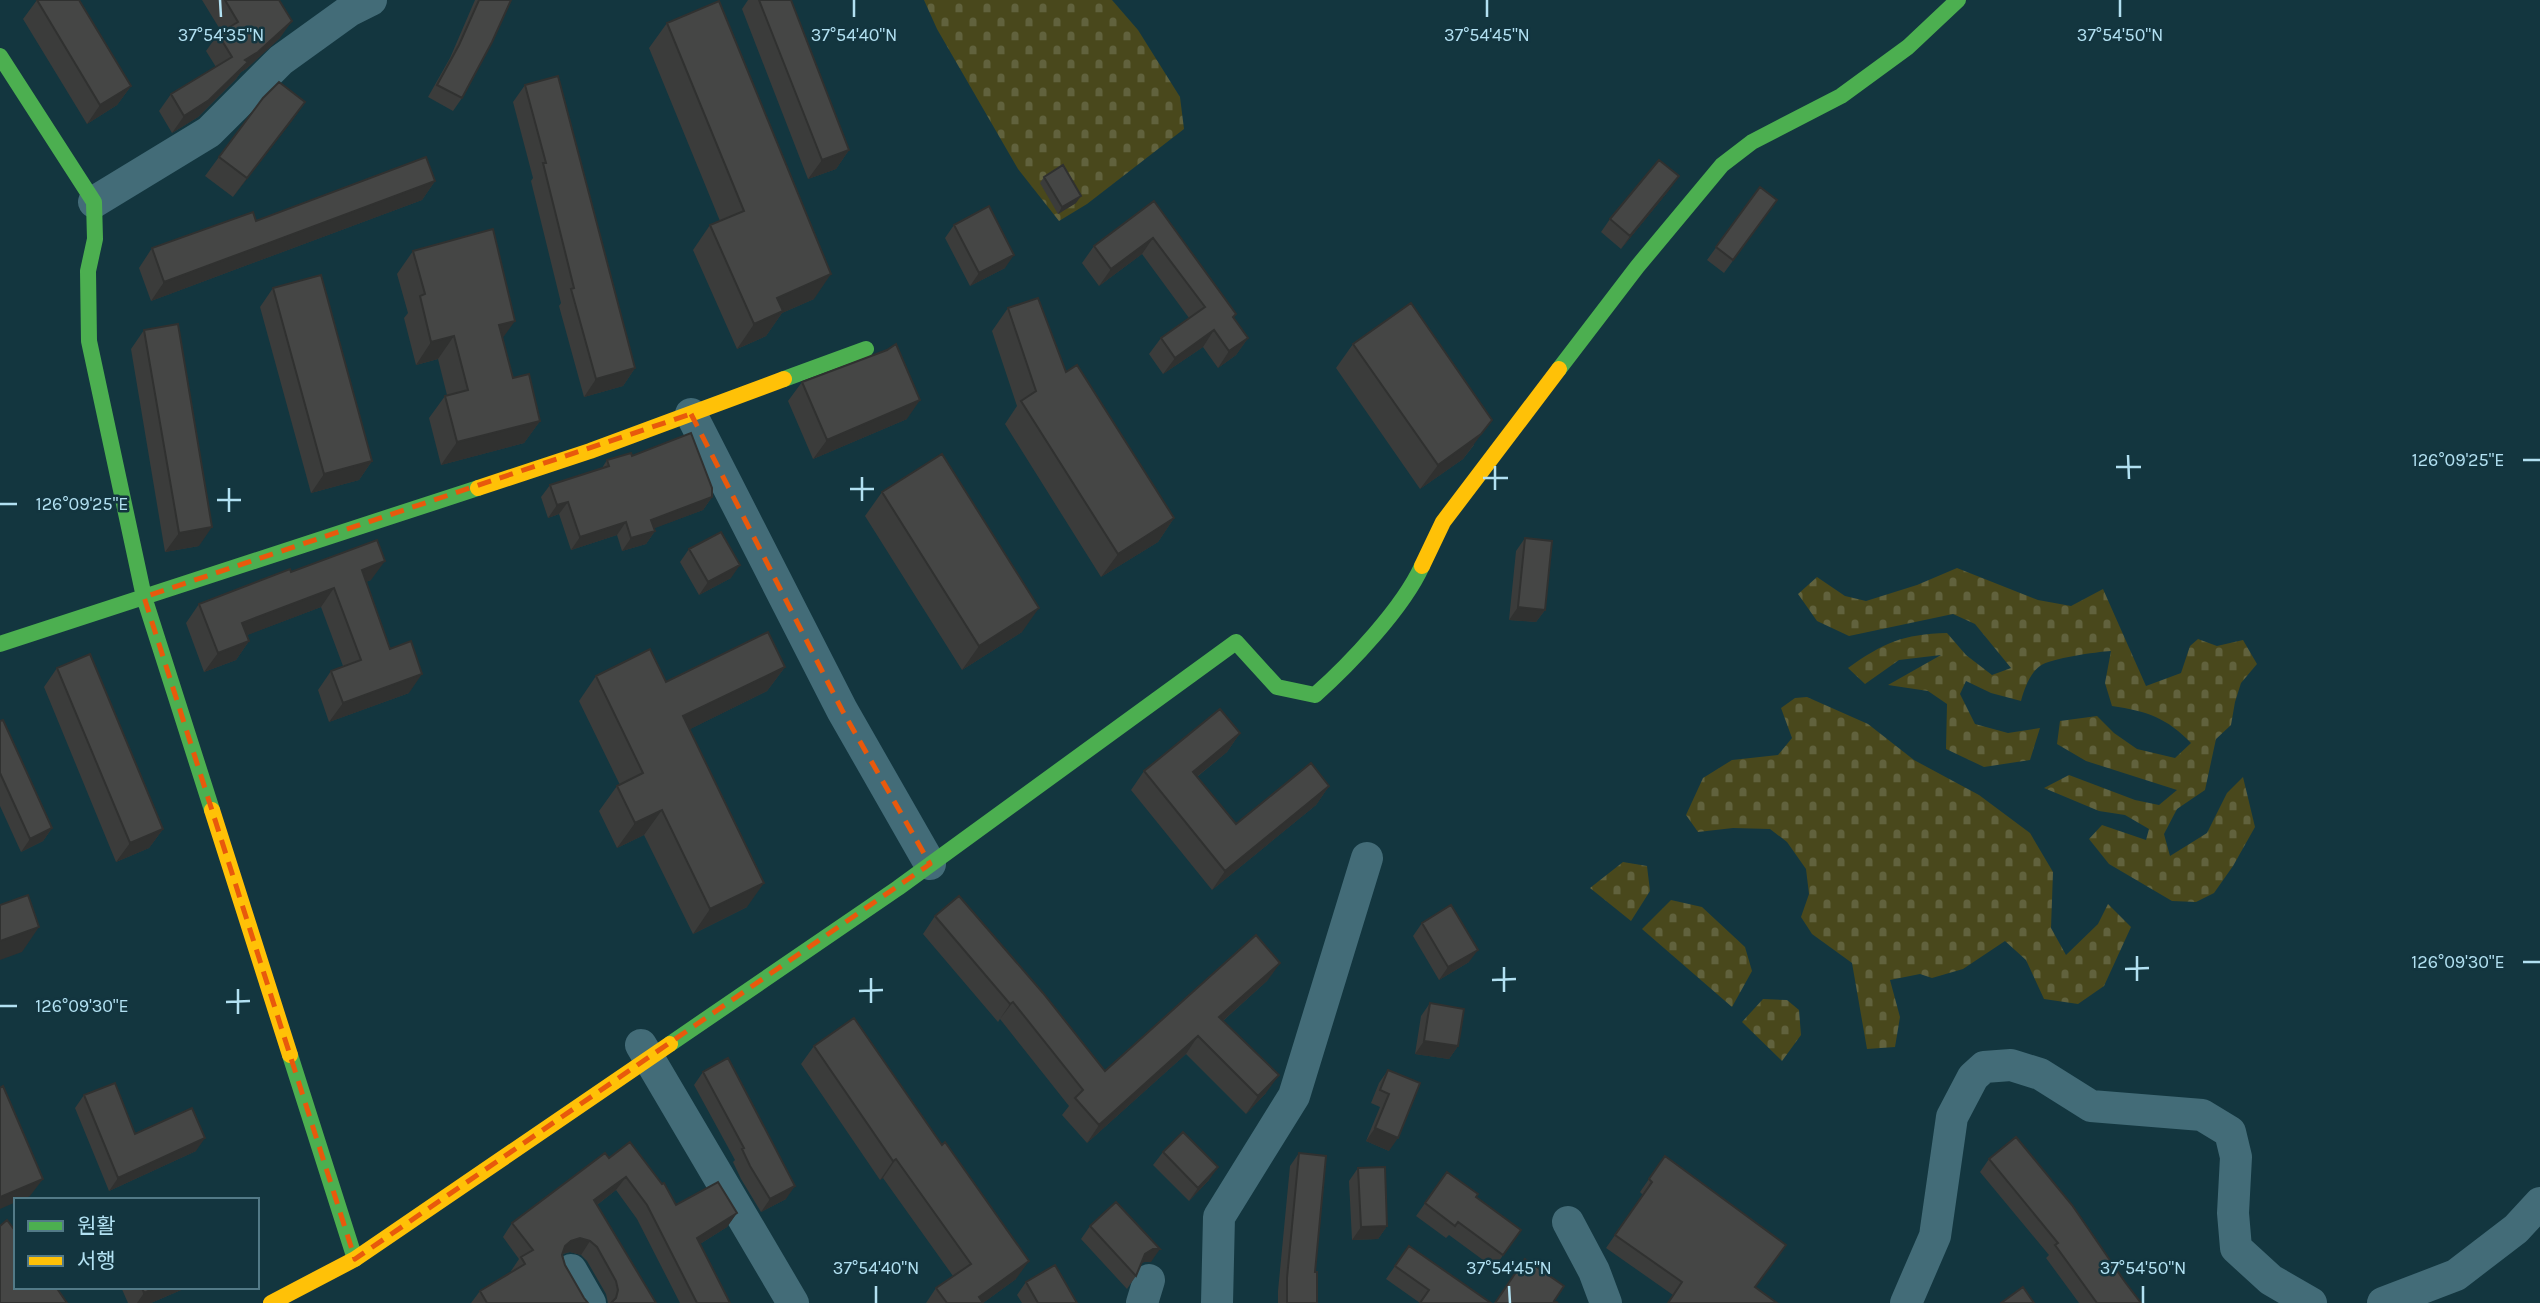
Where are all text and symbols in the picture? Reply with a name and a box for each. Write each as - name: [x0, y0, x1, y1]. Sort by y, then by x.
- text: 37°54'35"N: [178, 24, 264, 46]
- text: 37°54'40"N: [811, 24, 897, 46]
- text: 37°54'45"N: [1444, 24, 1530, 46]
- text: 37°54'50"N: [2077, 24, 2163, 46]
- text: 126°09'25"E: [2412, 449, 2504, 471]
- text: 126°09'25"E: [36, 493, 128, 515]
- text: 126°09'30"E: [2411, 951, 2505, 973]
- text: 126°09'30"E: [35, 995, 129, 1017]
- legend: [14, 1198, 259, 1289]
- text: 원활: [77, 1214, 116, 1238]
- text: 서행: [77, 1249, 116, 1273]
- text: 37°54'40"N: [833, 1257, 919, 1279]
- text: 37°54'45"N: [1466, 1257, 1552, 1279]
- text: 37°54'50"N: [2100, 1257, 2186, 1279]

